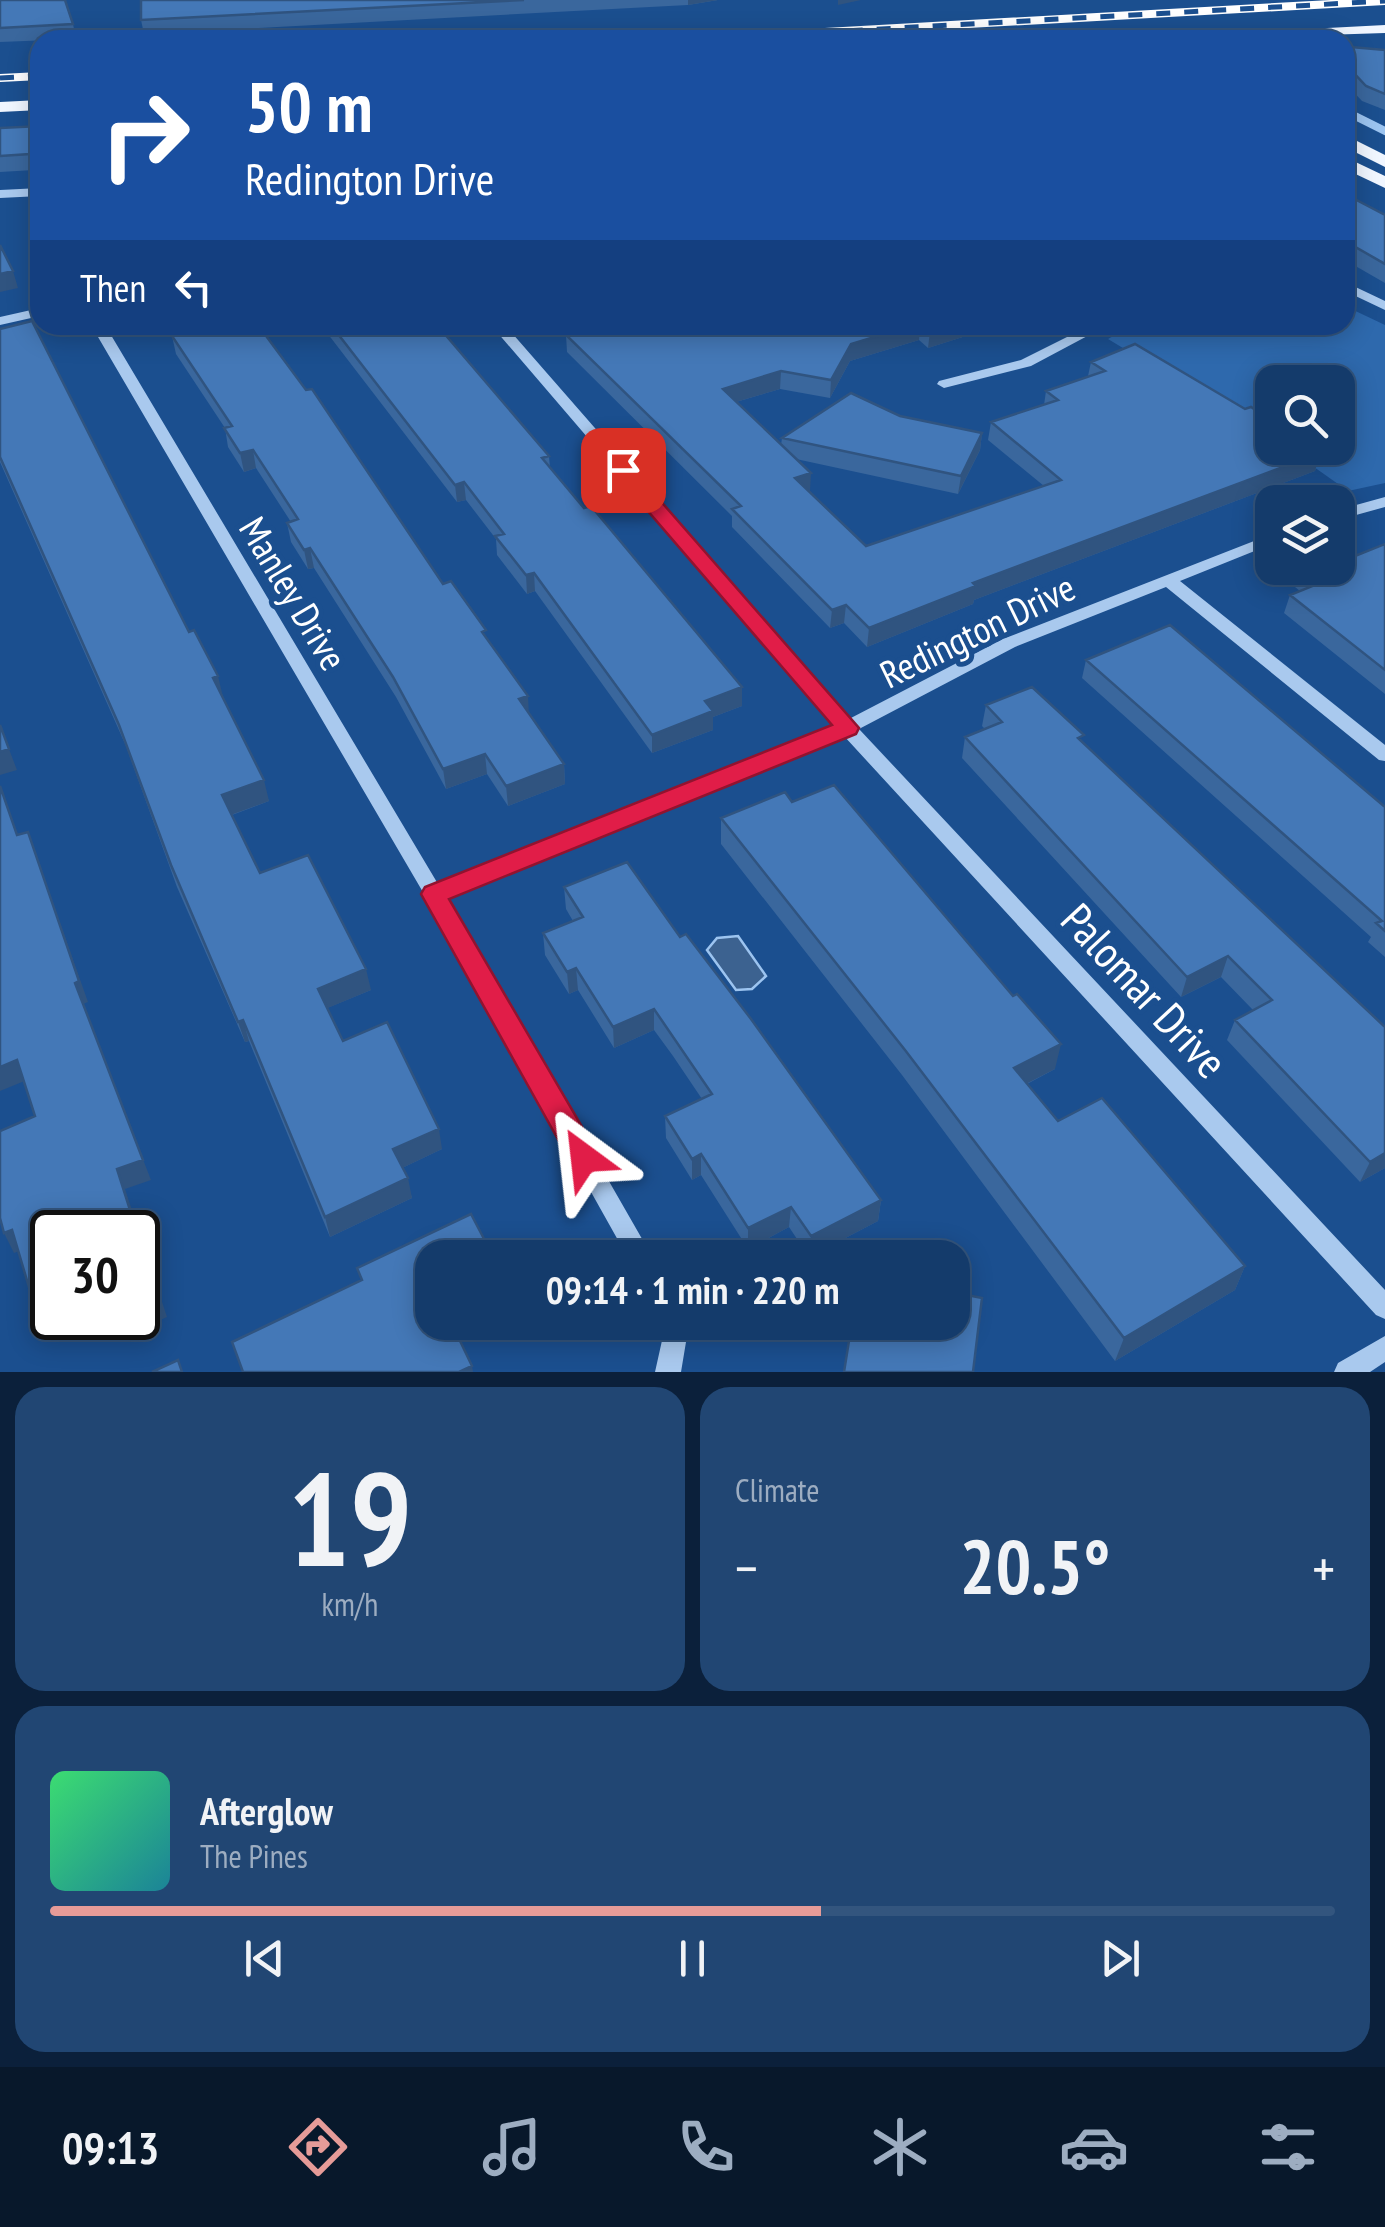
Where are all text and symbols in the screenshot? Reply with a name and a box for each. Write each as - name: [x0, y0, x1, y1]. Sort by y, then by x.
- text: 50 m: [245, 61, 373, 151]
- icon: right: [80, 70, 210, 200]
- text: Redington Drive: [245, 149, 494, 207]
- icon: left: [166, 260, 221, 315]
- text: Then: [80, 263, 146, 312]
- map controls: [1255, 365, 1355, 585]
- button: search: [1255, 365, 1355, 465]
- pin: [581, 428, 666, 513]
- icon: arrive: [596, 443, 651, 498]
- button: layers: [1255, 485, 1355, 585]
- street label: Manley Drive: [229, 507, 359, 679]
- street label: Redington Drive: [872, 562, 1082, 698]
- street label: Palomar Drive: [1049, 891, 1241, 1089]
- position arrow: [532, 1106, 636, 1210]
- speed limit sign: 30: [30, 1210, 160, 1340]
- text: 09:14 · 1 min · 220 m: [546, 1265, 839, 1314]
- text: 19: [288, 1434, 412, 1602]
- text: Climate: [735, 1469, 819, 1511]
- text: 20.5°: [960, 1518, 1110, 1615]
- text: −: [735, 1532, 758, 1603]
- text: +: [1312, 1532, 1335, 1603]
- text: km/h: [322, 1583, 378, 1625]
- text: Afterglow: [200, 1786, 333, 1835]
- text: The Pines: [200, 1835, 308, 1877]
- icon: previous: [237, 1931, 292, 1986]
- icon: pause: [665, 1931, 720, 1986]
- icon: next: [1093, 1931, 1148, 1986]
- icon: directions: [283, 2112, 353, 2182]
- icon: music: [477, 2112, 547, 2182]
- icon: phone: [671, 2112, 741, 2182]
- icon: climate: [865, 2112, 935, 2182]
- icon: car: [1059, 2112, 1129, 2182]
- icon: filters: [1253, 2112, 1323, 2182]
- text: 09:13: [62, 2118, 159, 2176]

